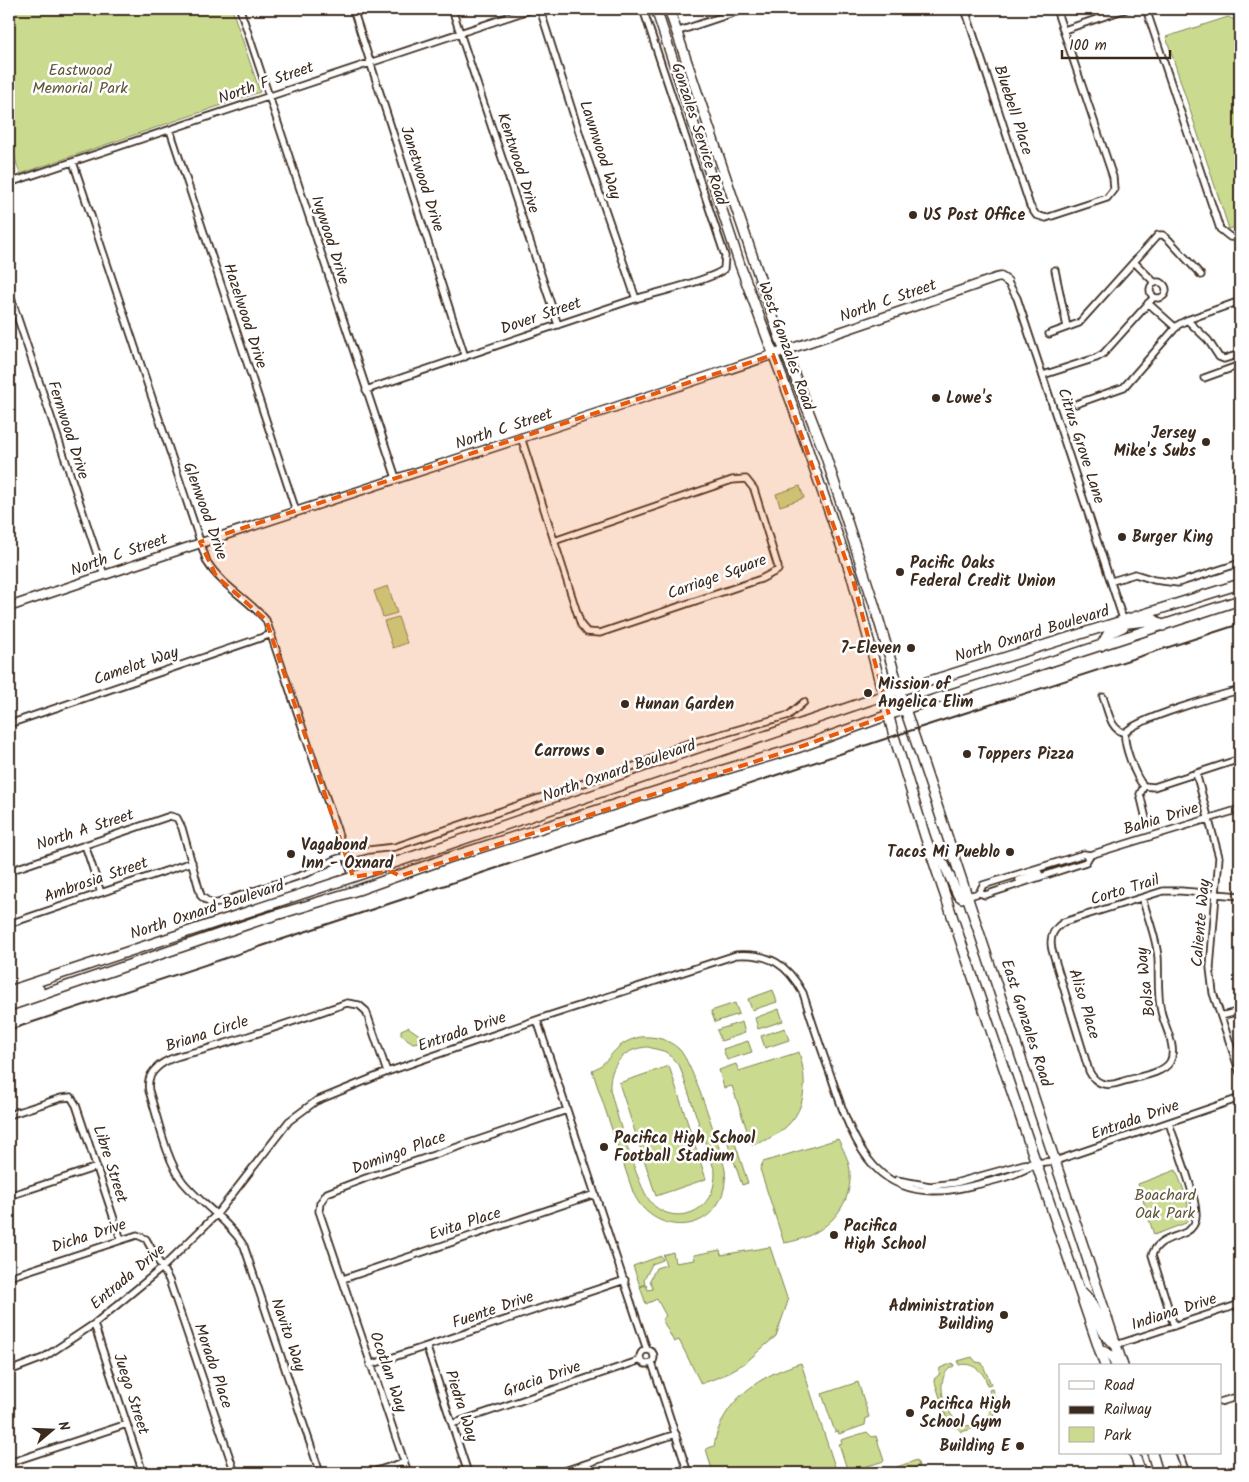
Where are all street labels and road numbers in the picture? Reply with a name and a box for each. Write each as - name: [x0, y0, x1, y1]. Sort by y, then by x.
- street label: North F Street: [215, 55, 318, 111]
- street label: Gonzales Service Road: [664, 59, 734, 210]
- street label: Bluebell Place: [987, 62, 1039, 158]
- street label: Lawnwood Way: [572, 97, 628, 203]
- street label: Kentwood Drive: [490, 109, 546, 217]
- street label: Janetwood Drive: [393, 123, 451, 235]
- street label: Ivywood Drive: [304, 192, 356, 288]
- street label: Hazelwood Drive: [216, 260, 274, 372]
- street label: North C Street: [836, 272, 941, 329]
- street label: West Gonzales Road: [751, 278, 821, 415]
- street label: Dover Street: [497, 290, 585, 341]
- street label: Fernwood Drive: [40, 377, 96, 483]
- street label: Citrus Grove Lane: [1050, 385, 1112, 507]
- street label: North C Street: [452, 401, 557, 457]
- street label: Glenwood Drive: [176, 459, 234, 563]
- street label: North C Street: [67, 526, 172, 583]
- street label: Carriage Square: [664, 547, 770, 607]
- street label: North Oxnard Boulevard: [951, 598, 1113, 669]
- street label: Camelot Way: [90, 640, 182, 692]
- street label: North Oxnard Boulevard: [539, 733, 700, 809]
- street label: Bahia Drive: [1120, 796, 1202, 842]
- street label: North A Street: [33, 802, 138, 858]
- street label: Ambrosia Street: [41, 850, 152, 909]
- street label: Corto Trail: [1087, 868, 1163, 912]
- street label: North Oxnard Boulevard: [127, 873, 288, 947]
- street label: Caliente Way: [1185, 878, 1217, 968]
- street label: Bolsa Way: [1129, 945, 1163, 1018]
- street label: East Gonzales Road: [994, 956, 1059, 1091]
- street label: Aliso Place: [1061, 966, 1107, 1042]
- street label: Entrada Drive: [414, 1005, 510, 1059]
- street label: Briana Circle: [162, 1009, 252, 1059]
- street label: Entrada Drive: [1087, 1093, 1183, 1147]
- street label: Libre Street: [86, 1122, 135, 1207]
- street label: Domingo Place: [349, 1124, 449, 1182]
- street label: Evita Place: [426, 1201, 504, 1247]
- street label: Dicha Drive: [48, 1212, 130, 1260]
- street label: Entrada Drive: [85, 1238, 171, 1316]
- street label: Fuente Drive: [449, 1284, 537, 1336]
- street label: Indiana Drive: [1128, 1286, 1220, 1338]
- street label: Navito Way: [264, 1295, 312, 1376]
- street label: Morado Place: [187, 1320, 239, 1412]
- street label: Ocotlan Way: [362, 1328, 414, 1416]
- street label: Juego Street: [106, 1350, 156, 1439]
- street label: Gracia Drive: [500, 1354, 584, 1404]
- street label: Piedra Way: [438, 1367, 485, 1446]

